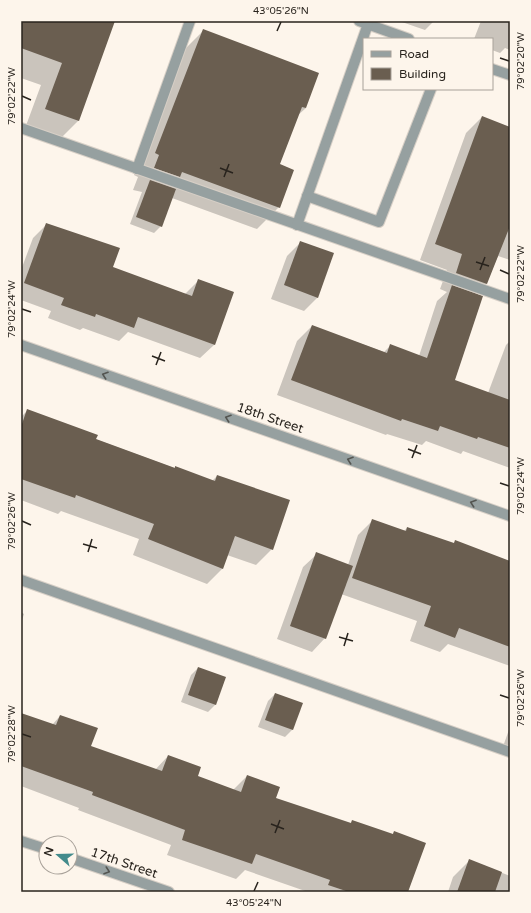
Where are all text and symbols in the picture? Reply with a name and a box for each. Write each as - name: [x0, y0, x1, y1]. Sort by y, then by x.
- text: 43°05'26"N: [253, 5, 309, 17]
- text: 79°02'20"W: [515, 32, 527, 90]
- legend: [363, 38, 493, 90]
- text: Road: [399, 47, 429, 61]
- text: 79°02'22"W: [6, 67, 18, 125]
- text: Building: [399, 67, 446, 81]
- text: 79°02'22"W: [515, 245, 527, 303]
- text: 79°02'24"W: [6, 280, 18, 338]
- one-way arrow: [102, 371, 109, 379]
- street label: 18th Street: [234, 399, 306, 437]
- one-way arrow: [224, 414, 231, 422]
- one-way arrow: [347, 457, 354, 465]
- text: 79°02'24"W: [515, 457, 527, 515]
- text: 79°02'26"W: [6, 492, 18, 550]
- one-way arrow: [470, 500, 477, 508]
- text: 79°02'26"W: [515, 669, 527, 727]
- text: 79°02'28"W: [6, 705, 18, 763]
- north arrow: [38, 835, 78, 875]
- street label: 17th Street: [88, 844, 160, 882]
- text: N: [41, 845, 57, 858]
- one-way arrow: [103, 866, 110, 874]
- text: 43°05'24"N: [226, 897, 282, 909]

